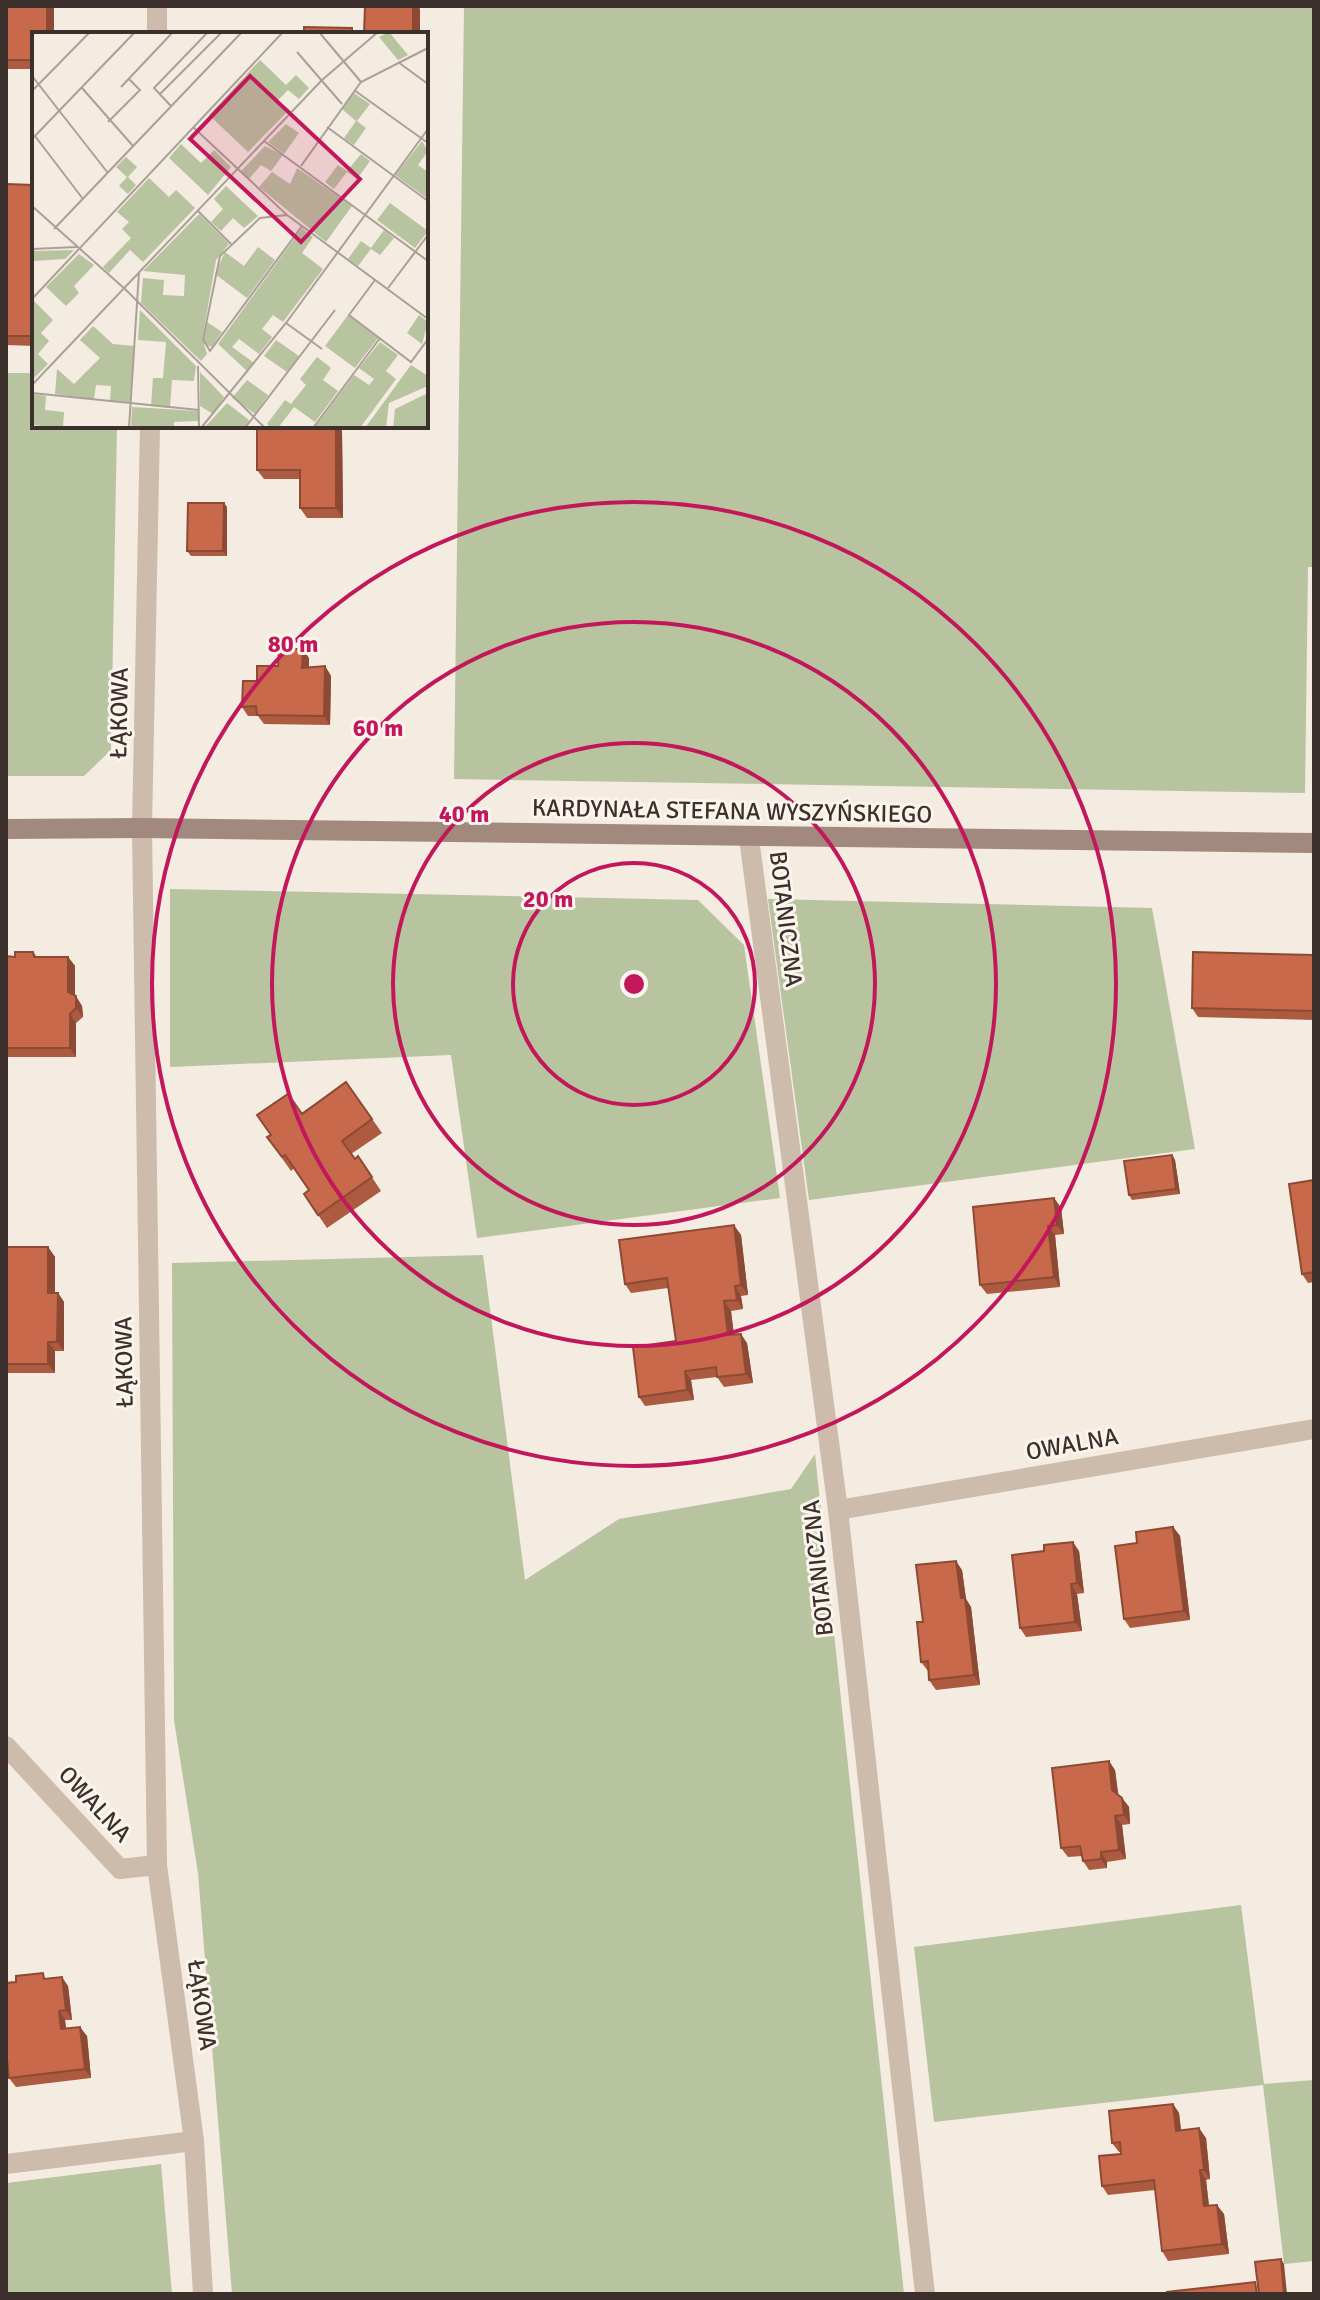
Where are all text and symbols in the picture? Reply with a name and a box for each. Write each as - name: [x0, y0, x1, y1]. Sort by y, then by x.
- inset map: [32, 32, 428, 428]
- text: 80 m: [268, 629, 318, 659]
- street label: ŁĄKOWA: [103, 667, 135, 759]
- text: 60 m: [353, 713, 403, 743]
- street label: KARDYNAŁA STEFANA WYSZYŃSKIEGO: [532, 793, 932, 829]
- text: 40 m: [439, 799, 489, 829]
- street label: BOTANICZNA: [763, 849, 809, 989]
- text: 20 m: [523, 884, 573, 914]
- centre of rings: [620, 970, 648, 998]
- street label: ŁĄKOWA: [108, 1316, 140, 1408]
- street label: OWALNA: [1023, 1421, 1121, 1467]
- street label: BOTANICZNA: [796, 1498, 840, 1638]
- street label: OWALNA: [52, 1760, 138, 1849]
- street label: ŁĄKOWA: [181, 1958, 223, 2053]

